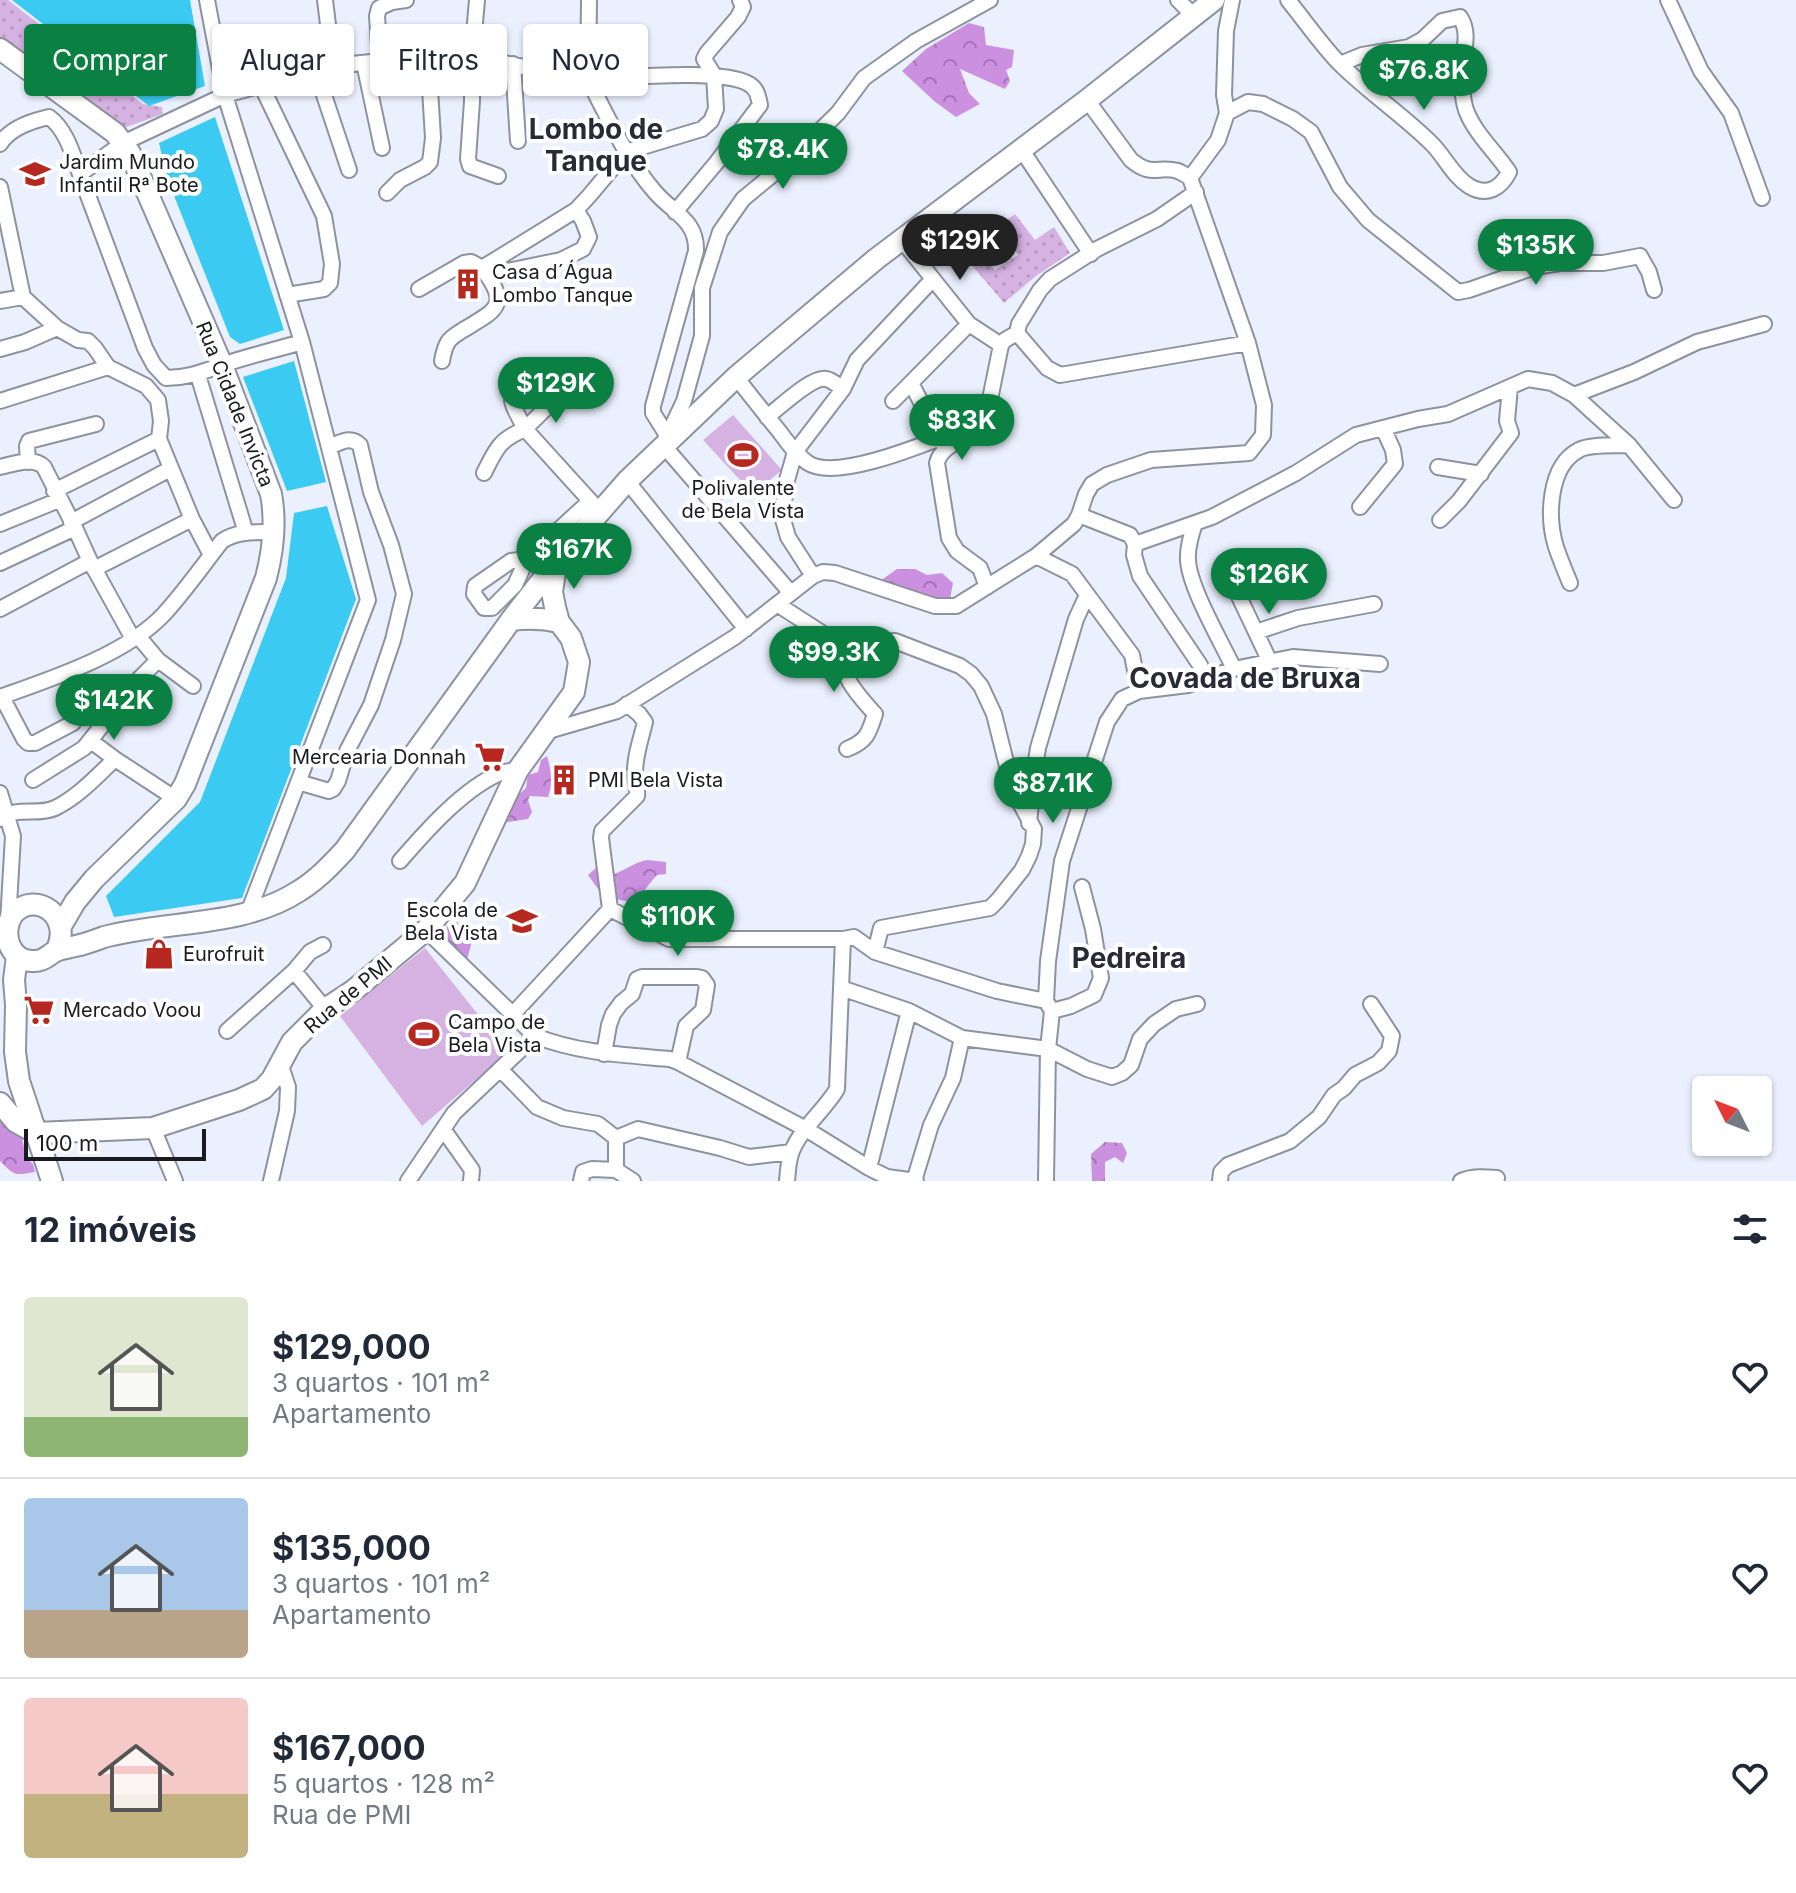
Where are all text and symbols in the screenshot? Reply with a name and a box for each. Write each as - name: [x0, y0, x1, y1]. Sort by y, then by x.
- chip: Comprar: [24, 24, 196, 96]
- chip: Alugar: [212, 24, 354, 96]
- chip: Filtros: [370, 24, 507, 96]
- chip: Novo: [523, 24, 648, 96]
- pin: $76.8K: [1359, 44, 1489, 112]
- text: $76.8K: [1378, 54, 1470, 85]
- district label: Lombo de Tanque: [529, 112, 663, 178]
- pin: $78.4K: [718, 123, 848, 191]
- text: $78.4K: [736, 133, 830, 164]
- place label: Jardim Mundo Infantil Rª Bote: [59, 150, 199, 197]
- school or university icon: Jardim Mundo Infantil Rª Bote: [18, 157, 52, 191]
- pin: $129K: [904, 214, 1016, 282]
- pin: $135K: [1480, 219, 1592, 287]
- text: $129K: [920, 224, 1000, 255]
- text: $135K: [1496, 229, 1576, 260]
- place label: Casa d´Água Lombo Tanque: [492, 259, 633, 307]
- building icon: Casa d´Água Lombo Tanque: [451, 267, 485, 301]
- street label: Rua Cidade Invicta: [191, 318, 279, 490]
- pin: $129K: [500, 357, 612, 425]
- text: $129K: [516, 367, 596, 398]
- pin: $83K: [915, 394, 1009, 462]
- text: $83K: [927, 404, 997, 435]
- sports icon: Polivalente de Bela Vista: [726, 438, 760, 472]
- place label: Polivalente de Bela Vista: [681, 476, 805, 523]
- pin: $167K: [518, 523, 630, 591]
- text: $167K: [535, 533, 613, 564]
- pin: $126K: [1213, 548, 1325, 616]
- text: $126K: [1229, 558, 1309, 589]
- pin: $99.3K: [769, 626, 899, 694]
- text: $99.3K: [787, 636, 881, 667]
- district label: Covada de Bruxa: [1129, 661, 1361, 695]
- pin: $142K: [58, 674, 170, 742]
- text: $142K: [74, 684, 154, 715]
- supermarket icon: Mercearia Donnah: [473, 740, 507, 774]
- place label: Mercearia Donnah: [292, 745, 466, 769]
- pin: $87.1K: [988, 757, 1118, 825]
- building icon: PMI Bela Vista: [547, 763, 581, 797]
- text: $87.1K: [1012, 767, 1094, 798]
- place label: PMI Bela Vista: [588, 768, 723, 792]
- pin: $110K: [622, 890, 734, 958]
- place label: Escola de Bela Vista: [404, 898, 498, 945]
- text: $110K: [640, 900, 716, 931]
- school or university icon: Escola de Bela Vista: [505, 904, 539, 938]
- shop icon: Eurofruit: [142, 937, 176, 971]
- district label: Pedreira: [1072, 941, 1186, 975]
- place label: Eurofruit: [183, 942, 265, 966]
- street label: Rua de PMI: [299, 951, 397, 1039]
- supermarket icon: Mercado Voou: [22, 993, 56, 1027]
- place label: Mercado Voou: [63, 998, 201, 1022]
- place label: Campo de Bela Vista: [448, 1010, 545, 1057]
- sports icon: Campo de Bela Vista: [407, 1017, 441, 1051]
- north arrow: [1692, 1076, 1772, 1156]
- map controls: [1692, 1076, 1772, 1156]
- scale bar: [24, 1125, 206, 1161]
- text: 100 m: [36, 1130, 98, 1156]
- icon: filters: [1728, 1207, 1772, 1251]
- text: 12 imóveis: [24, 1209, 197, 1250]
- text: $129,000: [272, 1326, 431, 1367]
- icon: home: [88, 1329, 184, 1425]
- icon: heart: [1728, 1355, 1772, 1399]
- text: 3 quartos · 101 m²: [272, 1367, 490, 1398]
- text: Apartamento: [272, 1398, 431, 1429]
- text: $135,000: [272, 1527, 431, 1568]
- icon: home: [88, 1530, 184, 1626]
- icon: heart: [1728, 1556, 1772, 1600]
- text: 3 quartos · 101 m²: [272, 1568, 490, 1599]
- text: Apartamento: [272, 1599, 431, 1630]
- text: $167,000: [272, 1727, 426, 1768]
- icon: home: [88, 1730, 184, 1826]
- icon: heart: [1728, 1756, 1772, 1800]
- text: 5 quartos · 128 m²: [272, 1768, 495, 1799]
- text: Rua de PMI: [272, 1799, 411, 1830]

